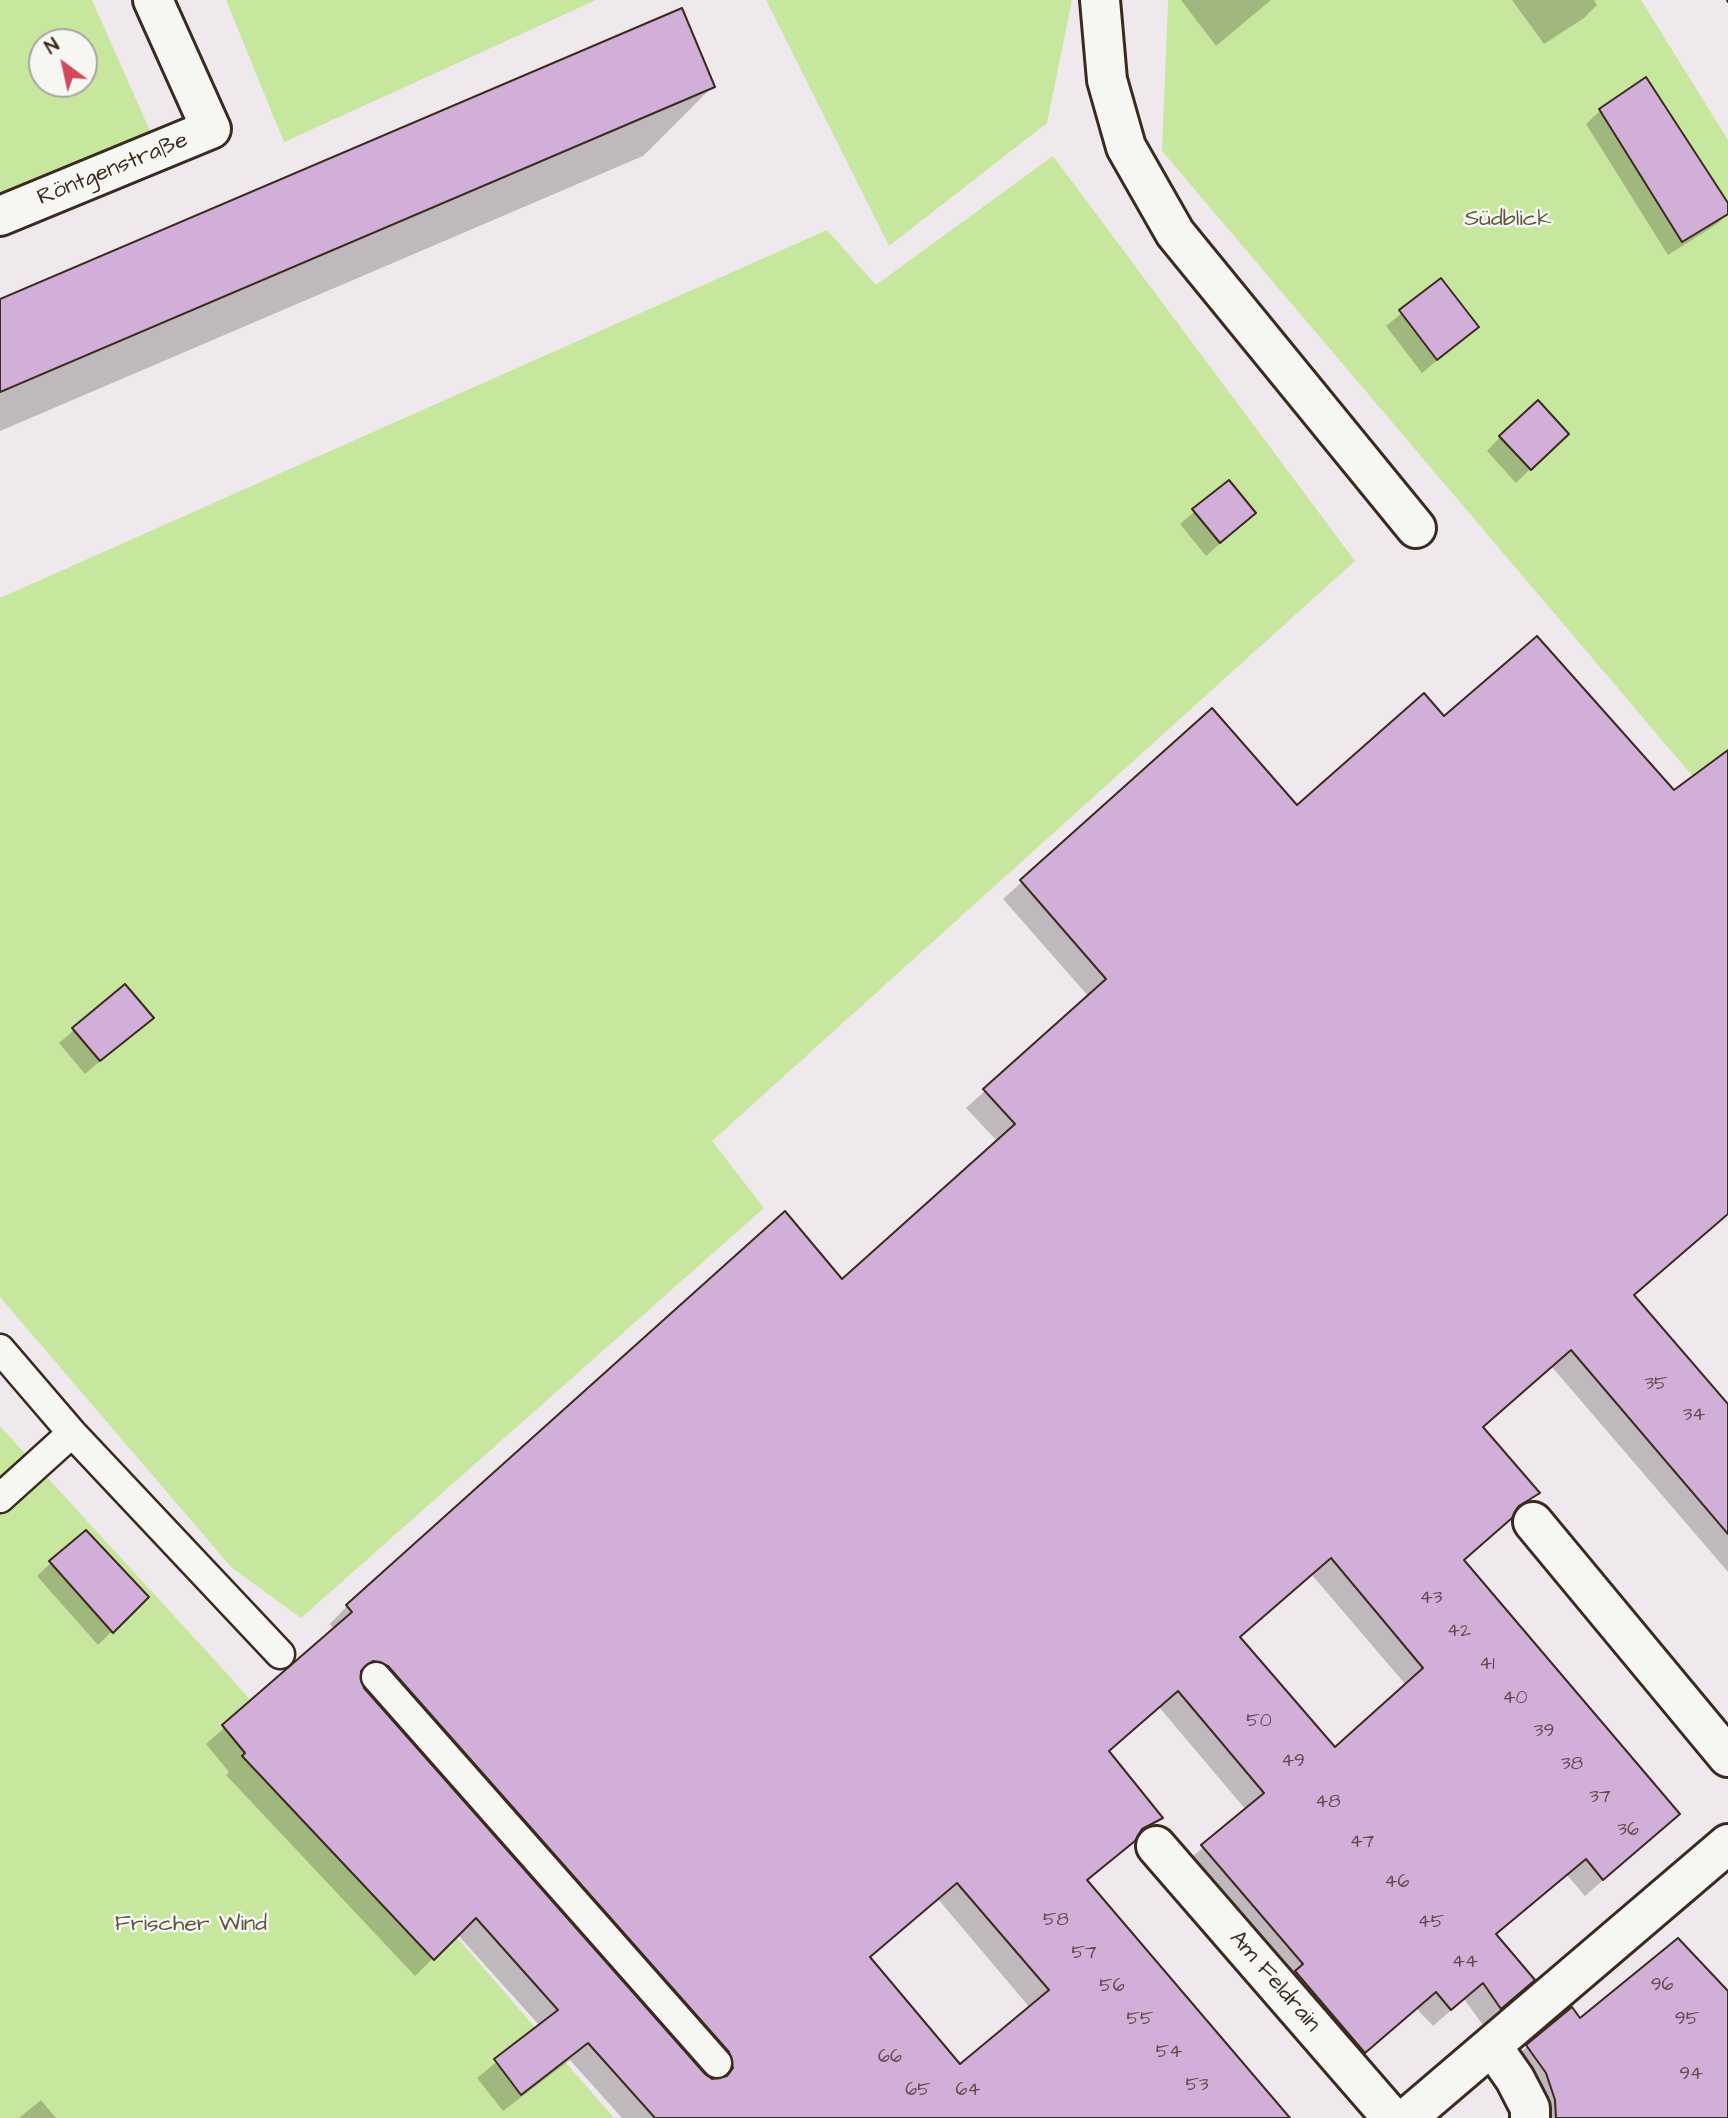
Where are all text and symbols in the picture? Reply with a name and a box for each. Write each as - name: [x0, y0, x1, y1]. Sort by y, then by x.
- north arrow: [28, 28, 98, 98]
- text: N: [40, 32, 65, 61]
- street label: Röntgenstraße: [34, 127, 192, 213]
- park label: Südblick: [1465, 206, 1551, 234]
- house number: 35: [1644, 1374, 1668, 1396]
- house number: 34: [1683, 1405, 1705, 1427]
- house number: 43: [1420, 1588, 1442, 1610]
- house number: 42: [1447, 1621, 1471, 1643]
- house number: 41: [1479, 1654, 1495, 1676]
- house number: 40: [1503, 1688, 1527, 1710]
- house number: 50: [1246, 1711, 1272, 1733]
- house number: 39: [1534, 1721, 1554, 1743]
- house number: 49: [1281, 1751, 1305, 1773]
- house number: 38: [1561, 1754, 1583, 1776]
- house number: 37: [1589, 1787, 1611, 1809]
- house number: 48: [1315, 1792, 1341, 1814]
- house number: 36: [1617, 1820, 1639, 1842]
- house number: 47: [1350, 1832, 1374, 1854]
- house number: 46: [1385, 1872, 1409, 1894]
- house number: 58: [1043, 1910, 1069, 1932]
- park label: Frischer Wind: [115, 1911, 267, 1939]
- house number: 45: [1418, 1912, 1444, 1934]
- street label: Am Feldrain: [1223, 1926, 1325, 2038]
- house number: 57: [1071, 1943, 1097, 1965]
- house number: 44: [1452, 1952, 1478, 1974]
- house number: 96: [1651, 1975, 1673, 1997]
- house number: 56: [1099, 1976, 1125, 1998]
- house number: 55: [1127, 2009, 1153, 2031]
- house number: 95: [1675, 2009, 1699, 2031]
- house number: 54: [1156, 2042, 1182, 2064]
- house number: 66: [878, 2047, 902, 2069]
- house number: 94: [1679, 2064, 1703, 2086]
- house number: 53: [1185, 2075, 1209, 2097]
- house number: 65: [905, 2080, 931, 2102]
- house number: 64: [956, 2080, 980, 2102]

